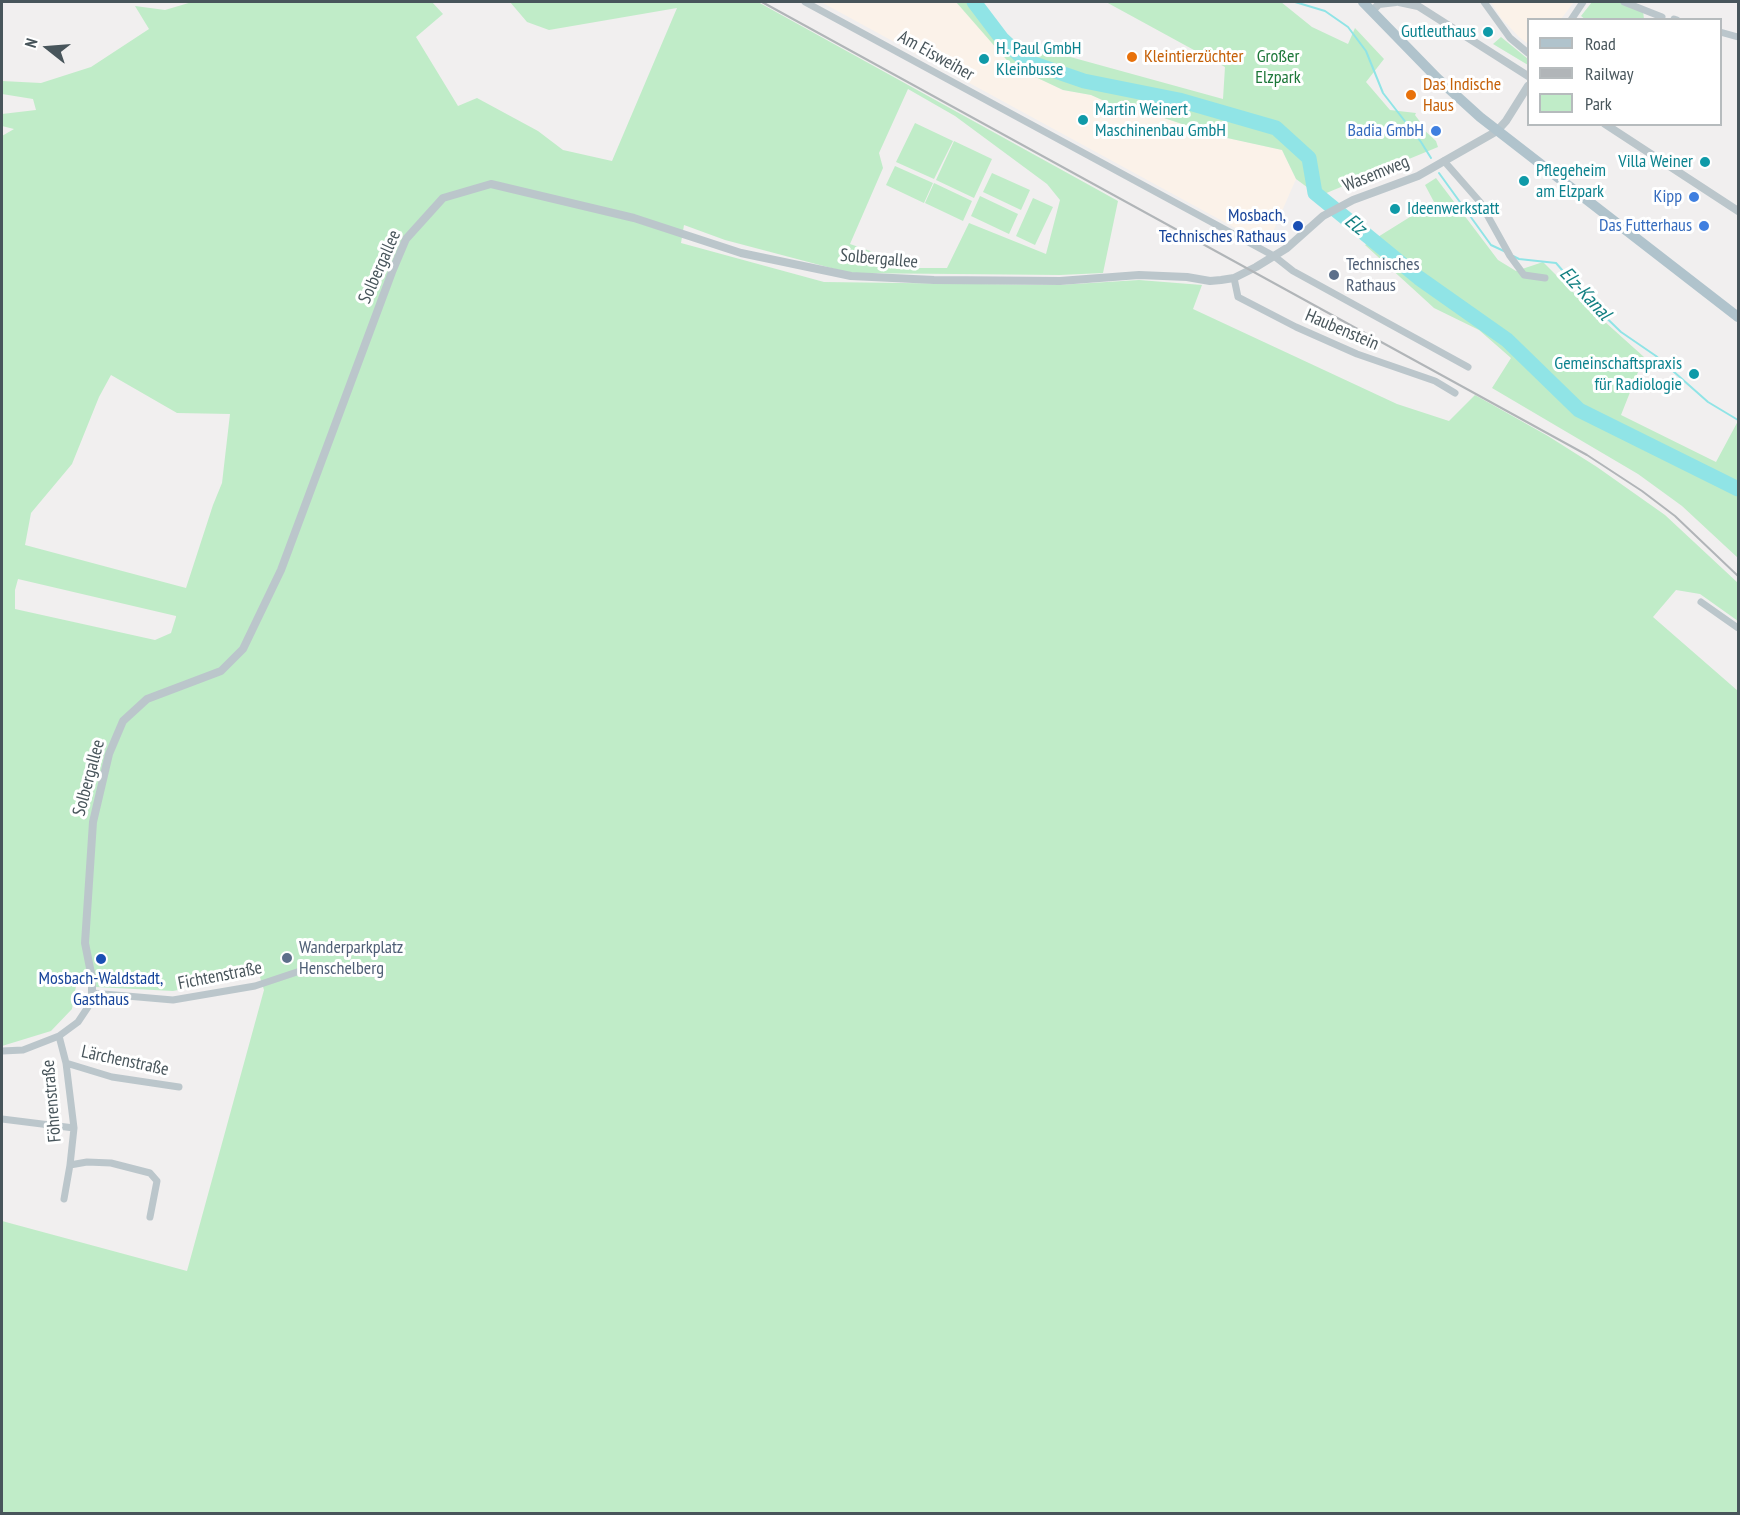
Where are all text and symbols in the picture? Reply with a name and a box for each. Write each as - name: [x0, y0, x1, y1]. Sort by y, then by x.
- north arrow: [18, 18, 78, 78]
- legend: [1527, 18, 1722, 126]
- place label: Gutleuthaus: [1401, 21, 1476, 43]
- marker: Gutleuthaus: [1481, 25, 1495, 39]
- street label: Am Eisweiher: [894, 26, 978, 86]
- text: Road: [1585, 32, 1616, 55]
- text: N: [20, 36, 42, 50]
- place label: H. Paul GmbH Kleinbusse: [996, 38, 1081, 80]
- place label: Kleintierzüchter: [1144, 46, 1243, 68]
- park label: Großer Elzpark: [1255, 46, 1301, 88]
- marker: Kleintierzüchter: [1125, 50, 1139, 64]
- marker: H. Paul GmbH Kleinbusse: [977, 52, 991, 66]
- text: Railway: [1585, 62, 1634, 85]
- place label: Das Indische Haus: [1423, 74, 1501, 116]
- marker: Das Indische Haus: [1404, 88, 1418, 102]
- text: Park: [1585, 92, 1612, 115]
- place label: Martin Weinert Maschinenbau GmbH: [1095, 99, 1226, 142]
- marker: Martin Weinert Maschinenbau GmbH: [1076, 113, 1090, 127]
- place label: Badia GmbH: [1348, 120, 1424, 142]
- marker: Badia GmbH: [1429, 124, 1443, 138]
- street label: Wasemweg: [1340, 151, 1412, 197]
- place label: Villa Weiner: [1618, 151, 1693, 173]
- marker: Villa Weiner: [1698, 155, 1712, 169]
- place label: Pflegeheim am Elzpark: [1536, 160, 1606, 202]
- marker: Pflegeheim am Elzpark: [1517, 174, 1531, 188]
- place label: Kipp: [1654, 186, 1682, 208]
- marker: Kipp: [1687, 190, 1701, 204]
- place label: Ideenwerkstatt: [1407, 198, 1500, 220]
- marker: Ideenwerkstatt: [1388, 202, 1402, 216]
- place label: Mosbach, Technisches Rathaus: [1159, 205, 1286, 248]
- water label: Elz: [1340, 209, 1370, 241]
- place label: Das Futterhaus: [1599, 215, 1692, 237]
- marker: Mosbach, Technisches Rathaus: [1291, 219, 1305, 233]
- marker: Das Futterhaus: [1697, 219, 1711, 233]
- street label: Solbergallee: [354, 227, 406, 307]
- street label: Solbergallee: [839, 245, 919, 273]
- place label: Technisches Rathaus: [1346, 254, 1420, 296]
- water label: Elz-Kanal: [1554, 262, 1616, 326]
- marker: Technisches Rathaus: [1327, 268, 1341, 282]
- street label: Haubenstein: [1302, 305, 1382, 355]
- place label: Gemeinschaftspraxis für Radiologie: [1554, 353, 1682, 395]
- marker: Gemeinschaftspraxis für Radiologie: [1687, 367, 1701, 381]
- street label: Solbergallee: [68, 738, 110, 818]
- place label: Wanderparkplatz Henschelberg: [299, 937, 403, 980]
- marker: Wanderparkplatz Henschelberg: [280, 951, 294, 965]
- marker: Mosbach-Waldstadt, Gasthaus: [94, 952, 108, 966]
- street label: Fichtenstraße: [176, 957, 264, 995]
- place label: Mosbach-Waldstadt, Gasthaus: [39, 968, 163, 1010]
- street label: Lärchenstraße: [79, 1041, 171, 1081]
- street label: Föhrenstraße: [38, 1059, 66, 1143]

